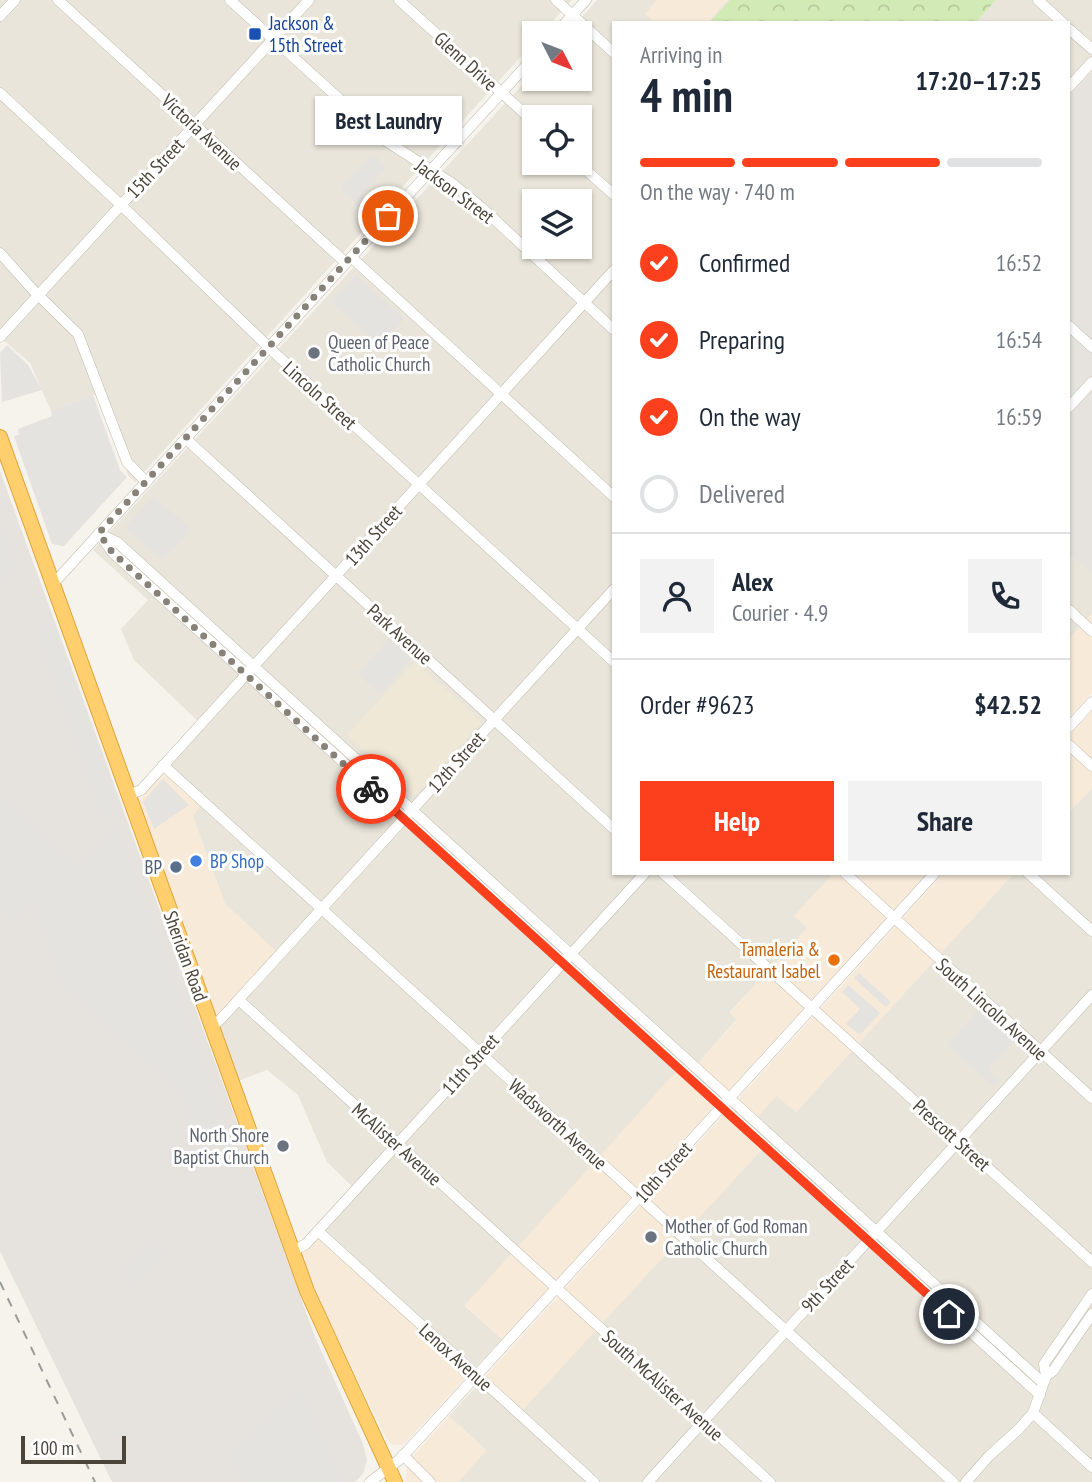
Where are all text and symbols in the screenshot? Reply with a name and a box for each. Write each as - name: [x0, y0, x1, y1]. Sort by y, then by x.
- place label: Jackson & 15th Street: [268, 11, 344, 57]
- north arrow: [522, 21, 592, 91]
- map controls: [522, 21, 592, 259]
- marker: Jackson & 15th Street: [247, 26, 263, 42]
- street label: Glenn Drive: [429, 26, 503, 96]
- text: Arriving in: [640, 40, 722, 69]
- text: 17:20–17:25: [915, 64, 1042, 97]
- text: 4 min: [640, 65, 733, 125]
- street label: Victoria Avenue: [156, 88, 247, 175]
- callout: Best Laundry: [314, 97, 462, 146]
- button: locate: [522, 105, 592, 175]
- text: Best Laundry: [335, 106, 442, 135]
- street label: 15th Street: [121, 132, 190, 203]
- street label: Jackson Street: [410, 153, 500, 229]
- text: On the way · 740 m: [640, 177, 795, 206]
- pin: [358, 186, 418, 246]
- button: layers: [522, 189, 592, 259]
- icon: bag: [369, 197, 407, 235]
- icon: check: [640, 244, 678, 282]
- text: Confirmed: [699, 246, 790, 279]
- text: 16:52: [996, 248, 1042, 277]
- icon: check: [640, 321, 678, 359]
- text: Preparing: [699, 323, 785, 356]
- text: 16:54: [996, 325, 1042, 354]
- place label: Queen of Peace Catholic Church: [328, 330, 430, 376]
- marker: Queen of Peace Catholic Church: [306, 345, 322, 361]
- street label: Lincoln Street: [278, 356, 362, 435]
- icon: check: [640, 398, 678, 436]
- text: On the way: [699, 400, 801, 433]
- text: 16:59: [996, 402, 1042, 431]
- text: Delivered: [699, 477, 785, 510]
- street label: 13th Street: [339, 499, 407, 571]
- button: person: [640, 559, 714, 633]
- button: phone: [968, 559, 1042, 633]
- text: Alex: [732, 565, 773, 598]
- text: Courier · 4.9: [732, 598, 828, 627]
- street label: Park Avenue: [362, 599, 438, 670]
- text: Order #9623: [640, 688, 755, 721]
- text: $42.52: [974, 688, 1042, 721]
- street label: 12th Street: [422, 726, 490, 798]
- courier: [336, 754, 406, 824]
- icon: bike: [352, 770, 390, 808]
- button: Help: [640, 781, 834, 861]
- button: Share: [848, 781, 1042, 861]
- place label: BP Shop: [210, 849, 264, 873]
- marker: BP Shop: [188, 853, 204, 869]
- place label: BP: [144, 855, 162, 879]
- marker: BP: [168, 859, 184, 875]
- street label: Sheridan Road: [159, 908, 213, 1004]
- place label: Tamaleria & Restaurant Isabel: [707, 937, 821, 983]
- marker: Tamaleria & Restaurant Isabel: [826, 952, 842, 968]
- street label: South Lincoln Avenue: [931, 953, 1053, 1065]
- street label: 11th Street: [436, 1028, 504, 1100]
- street label: Wadsworth Avenue: [504, 1073, 612, 1175]
- street label: Prescott Street: [908, 1094, 996, 1177]
- street label: McAlister Avenue: [347, 1097, 447, 1191]
- place label: North Shore Baptist Church: [174, 1123, 269, 1169]
- street label: 10th Street: [629, 1136, 697, 1208]
- marker: North Shore Baptist Church: [275, 1138, 291, 1154]
- place label: Mother of God Roman Catholic Church: [665, 1214, 808, 1260]
- marker: Mother of God Roman Catholic Church: [643, 1229, 659, 1245]
- street label: 9th Street: [796, 1252, 859, 1317]
- pin: [919, 1284, 979, 1344]
- icon: home: [930, 1295, 968, 1333]
- street label: Lenox Avenue: [415, 1318, 498, 1396]
- street label: South McAlister Avenue: [597, 1324, 729, 1446]
- scale bar: [21, 1433, 126, 1465]
- text: 100 m: [32, 1436, 74, 1460]

